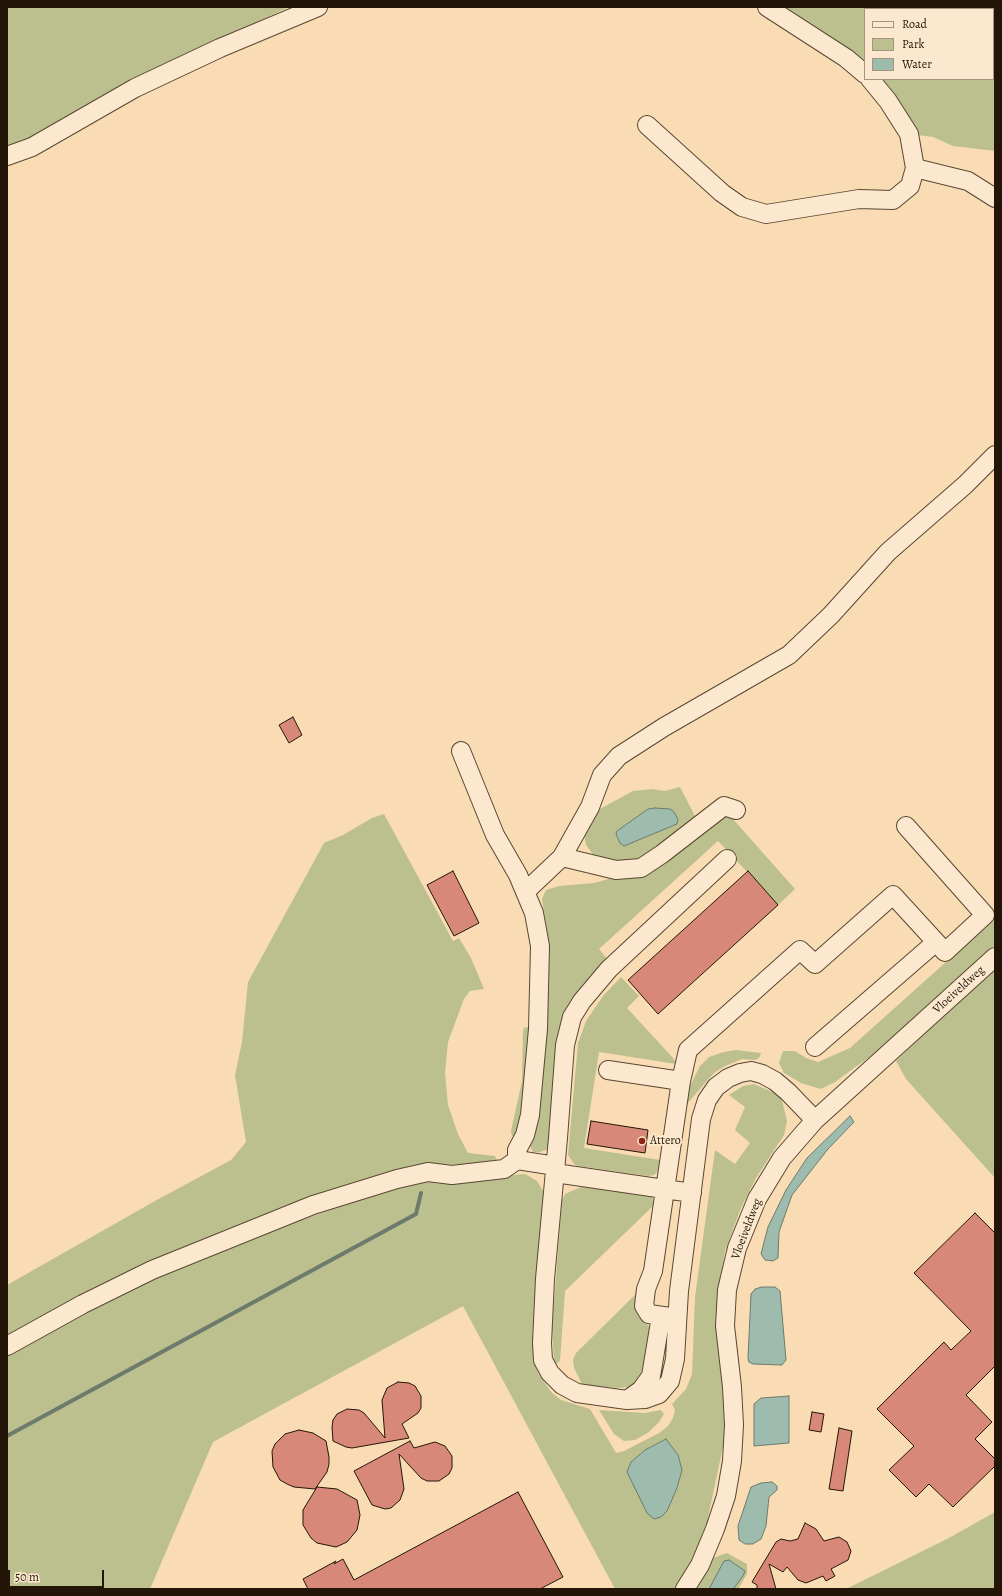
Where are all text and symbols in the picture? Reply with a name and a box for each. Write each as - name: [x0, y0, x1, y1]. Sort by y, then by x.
- legend: [864, 8, 994, 80]
- text: Road: [902, 16, 927, 32]
- text: Park: [902, 36, 925, 52]
- text: Water: [902, 56, 932, 72]
- street label: Vloeiveldweg: [930, 963, 988, 1017]
- place label: Attero: [650, 1134, 681, 1148]
- marker: Attero: [637, 1136, 647, 1146]
- street label: Vloeiveldweg: [729, 1196, 765, 1262]
- scale bar: [10, 1562, 106, 1588]
- text: 50 m: [15, 1569, 39, 1585]

